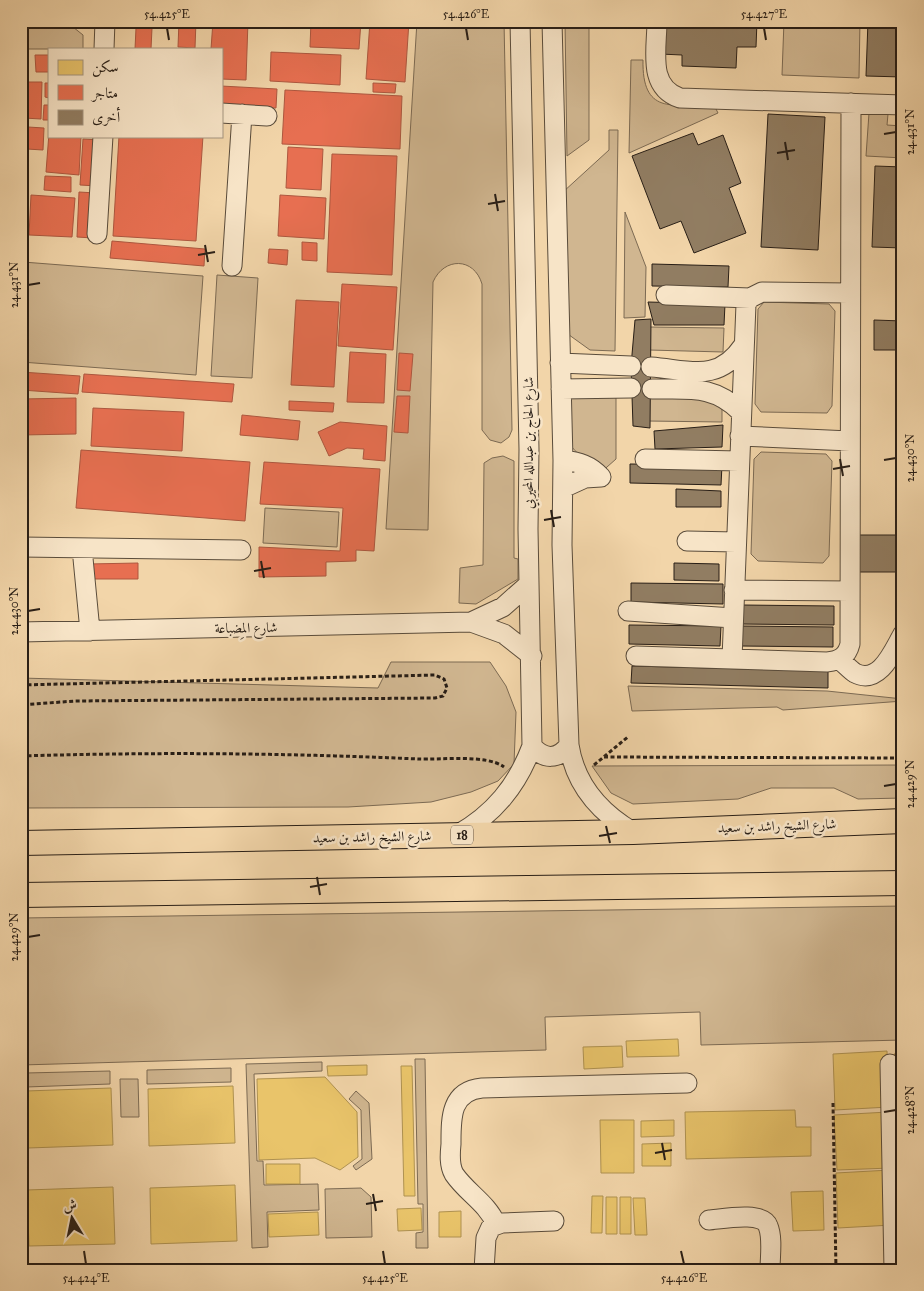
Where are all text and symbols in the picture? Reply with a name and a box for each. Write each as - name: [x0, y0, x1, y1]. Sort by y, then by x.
- text: 54.425°E: [144, 7, 190, 21]
- text: 54.426°E: [443, 7, 490, 21]
- text: 54.427°E: [741, 7, 788, 21]
- legend: [48, 48, 222, 138]
- text: سكن: [92, 58, 119, 77]
- text: متاجر: [90, 84, 118, 102]
- text: أخرى: [92, 106, 121, 126]
- text: 24.431°N: [903, 109, 917, 155]
- text: 24.431°N: [7, 262, 21, 308]
- street label: شارع الحاج بن عبدالله المحيربي: [520, 377, 541, 509]
- text: 24.430°N: [903, 434, 917, 482]
- text: 24.430°N: [7, 587, 21, 635]
- street label: شارع المِضباعة: [214, 619, 278, 640]
- text: 24.429°N: [903, 759, 917, 809]
- street label: شارع الشيخ راشد بن سعيد: [717, 815, 837, 841]
- road number: 18: [451, 826, 473, 844]
- street label: شارع الشيخ راشد بن سعيد: [312, 827, 432, 851]
- text: 24.429°N: [7, 912, 21, 962]
- text: 24.428°N: [903, 1086, 917, 1135]
- north arrow: [48, 1194, 98, 1244]
- text: ش: [62, 1196, 78, 1215]
- text: 54.424°E: [62, 1271, 110, 1285]
- text: 54.425°E: [362, 1271, 408, 1285]
- text: 54.426°E: [661, 1271, 708, 1285]

